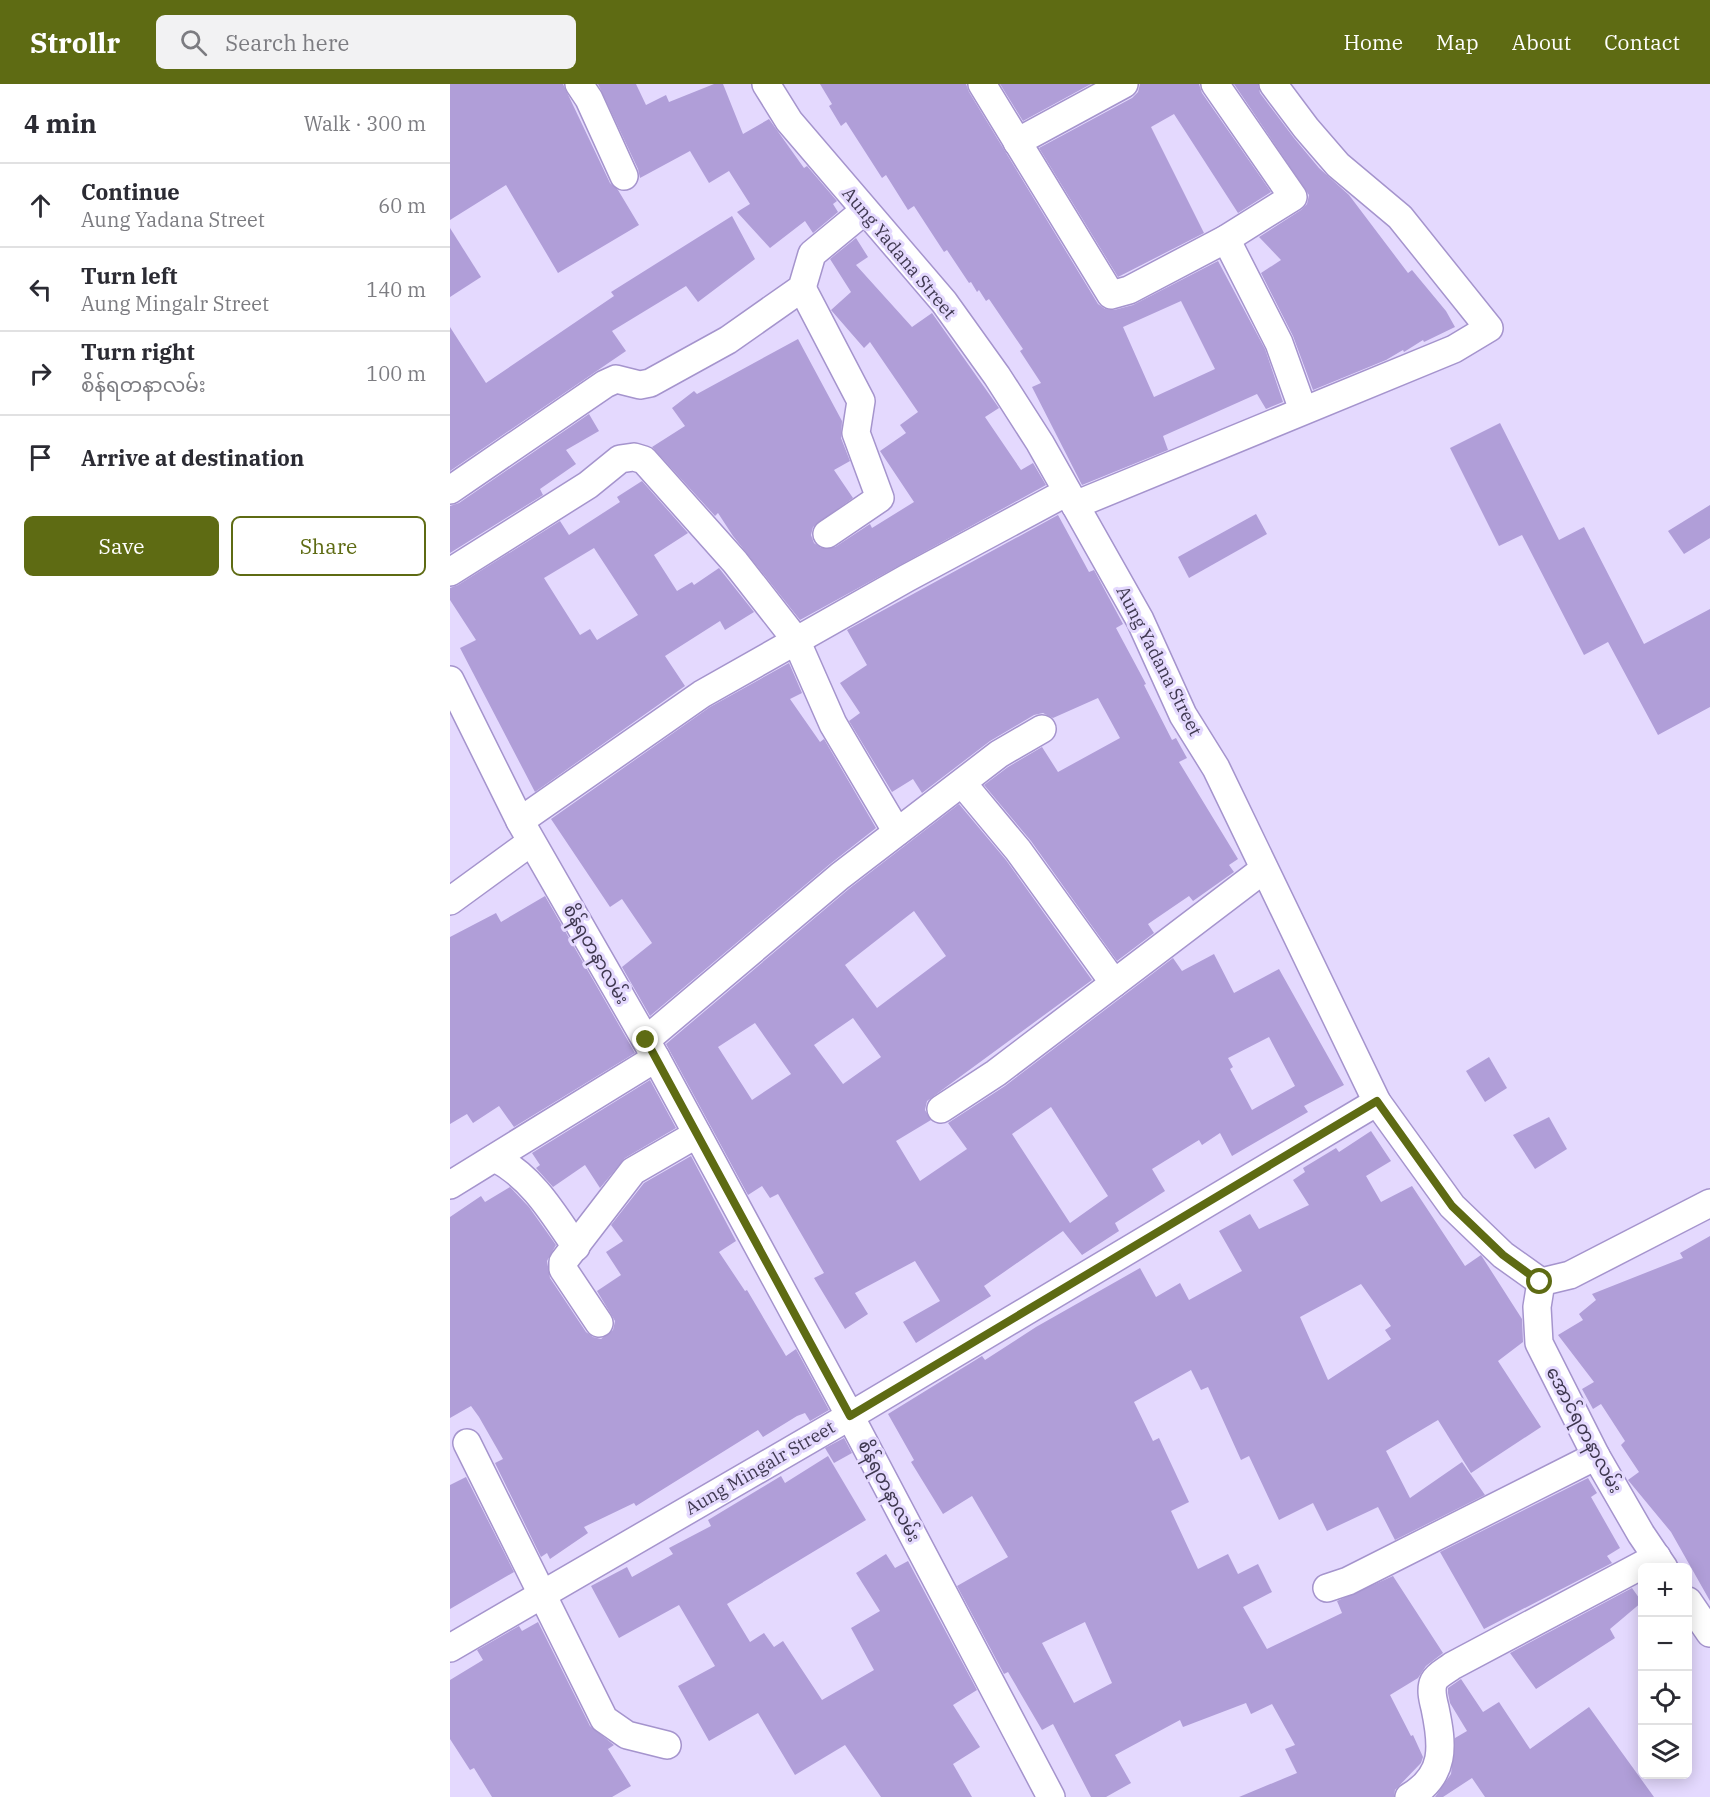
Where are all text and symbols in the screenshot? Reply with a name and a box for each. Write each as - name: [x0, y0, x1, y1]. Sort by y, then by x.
- search box: [156, 15, 576, 69]
- text: Strollr: [30, 24, 120, 61]
- icon: search: [177, 26, 210, 59]
- text: Search here: [225, 28, 349, 57]
- text: Home: [1343, 28, 1403, 56]
- text: Map: [1436, 28, 1479, 56]
- text: About: [1512, 28, 1571, 56]
- text: Contact: [1604, 28, 1680, 56]
- text: 4 min: [24, 106, 97, 140]
- text: Walk · 300 m: [304, 110, 426, 137]
- text: Continue: [81, 177, 180, 206]
- street label: Aung Yadana Street: [837, 182, 961, 323]
- icon: ahead: [24, 189, 57, 222]
- text: 60 m: [378, 192, 426, 219]
- text: Aung Yadana Street: [81, 206, 265, 233]
- text: Turn left: [81, 261, 177, 290]
- icon: left: [24, 273, 57, 306]
- text: 140 m: [366, 276, 426, 303]
- text: Aung Mingalr Street: [81, 290, 269, 317]
- text: Turn right: [81, 337, 195, 366]
- icon: right: [24, 357, 57, 390]
- text: 100 m: [366, 360, 426, 387]
- text: စိန်ရတနာလမ်း: [81, 371, 206, 398]
- icon: arrive: [24, 441, 57, 474]
- text: Arrive at destination: [81, 443, 304, 472]
- button: Save: [24, 516, 219, 576]
- button: Share: [231, 516, 426, 576]
- street label: Aung Yadana Street: [1112, 582, 1207, 740]
- street label: စိန်ရတနာလမ်း: [555, 898, 636, 1010]
- route end: [632, 1026, 658, 1052]
- route start: [1526, 1268, 1552, 1294]
- street label: အောင်ရတနာလမ်း: [1538, 1362, 1628, 1499]
- street label: Aung Mingalr Street: [681, 1415, 839, 1520]
- street label: စိန်ရတနာလမ်း: [849, 1435, 928, 1548]
- map controls: [1638, 1563, 1692, 1779]
- button: +: [1638, 1563, 1692, 1617]
- button: −: [1638, 1617, 1692, 1671]
- button: locate: [1638, 1671, 1692, 1725]
- button: layers: [1638, 1725, 1692, 1779]

